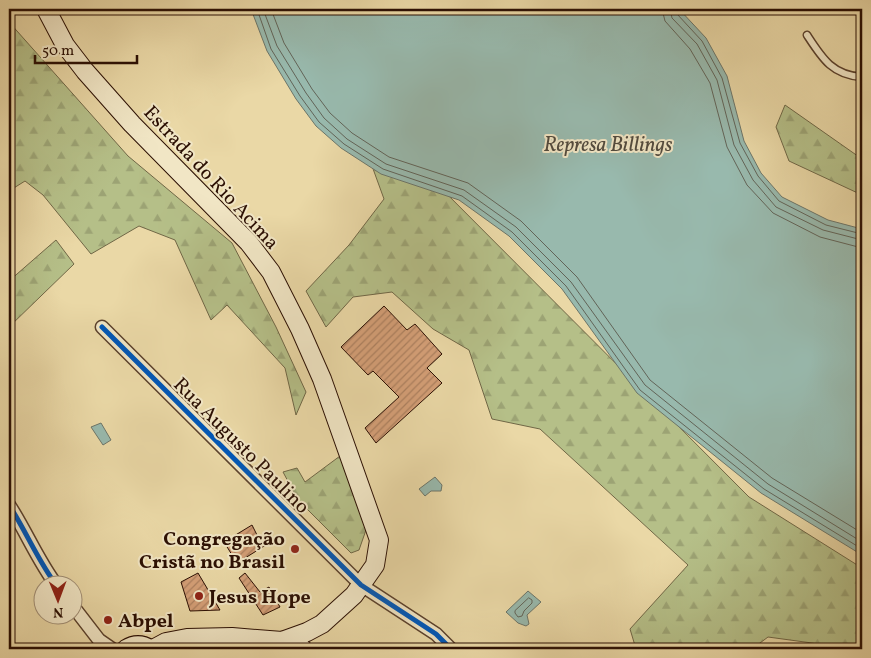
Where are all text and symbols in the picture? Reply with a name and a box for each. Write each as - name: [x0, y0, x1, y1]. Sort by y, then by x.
- scale bar: [35, 32, 138, 64]
- text: 50 m: [42, 41, 74, 62]
- street label: Estrada do Rio Acima: [136, 100, 285, 257]
- water label: Represa Billings: [544, 131, 673, 160]
- street label: Rua Augusto Paulino: [166, 372, 315, 521]
- place label: Congregação Cristã no Brasil: [139, 526, 285, 577]
- marker: Congregação Cristã no Brasil: [289, 543, 301, 555]
- north arrow: [32, 576, 82, 626]
- place label: Jesus Hope: [208, 584, 311, 612]
- marker: Jesus Hope: [193, 590, 205, 602]
- text: N: [53, 602, 63, 621]
- place label: Abpel: [118, 608, 174, 636]
- marker: Abpel: [102, 614, 114, 626]

